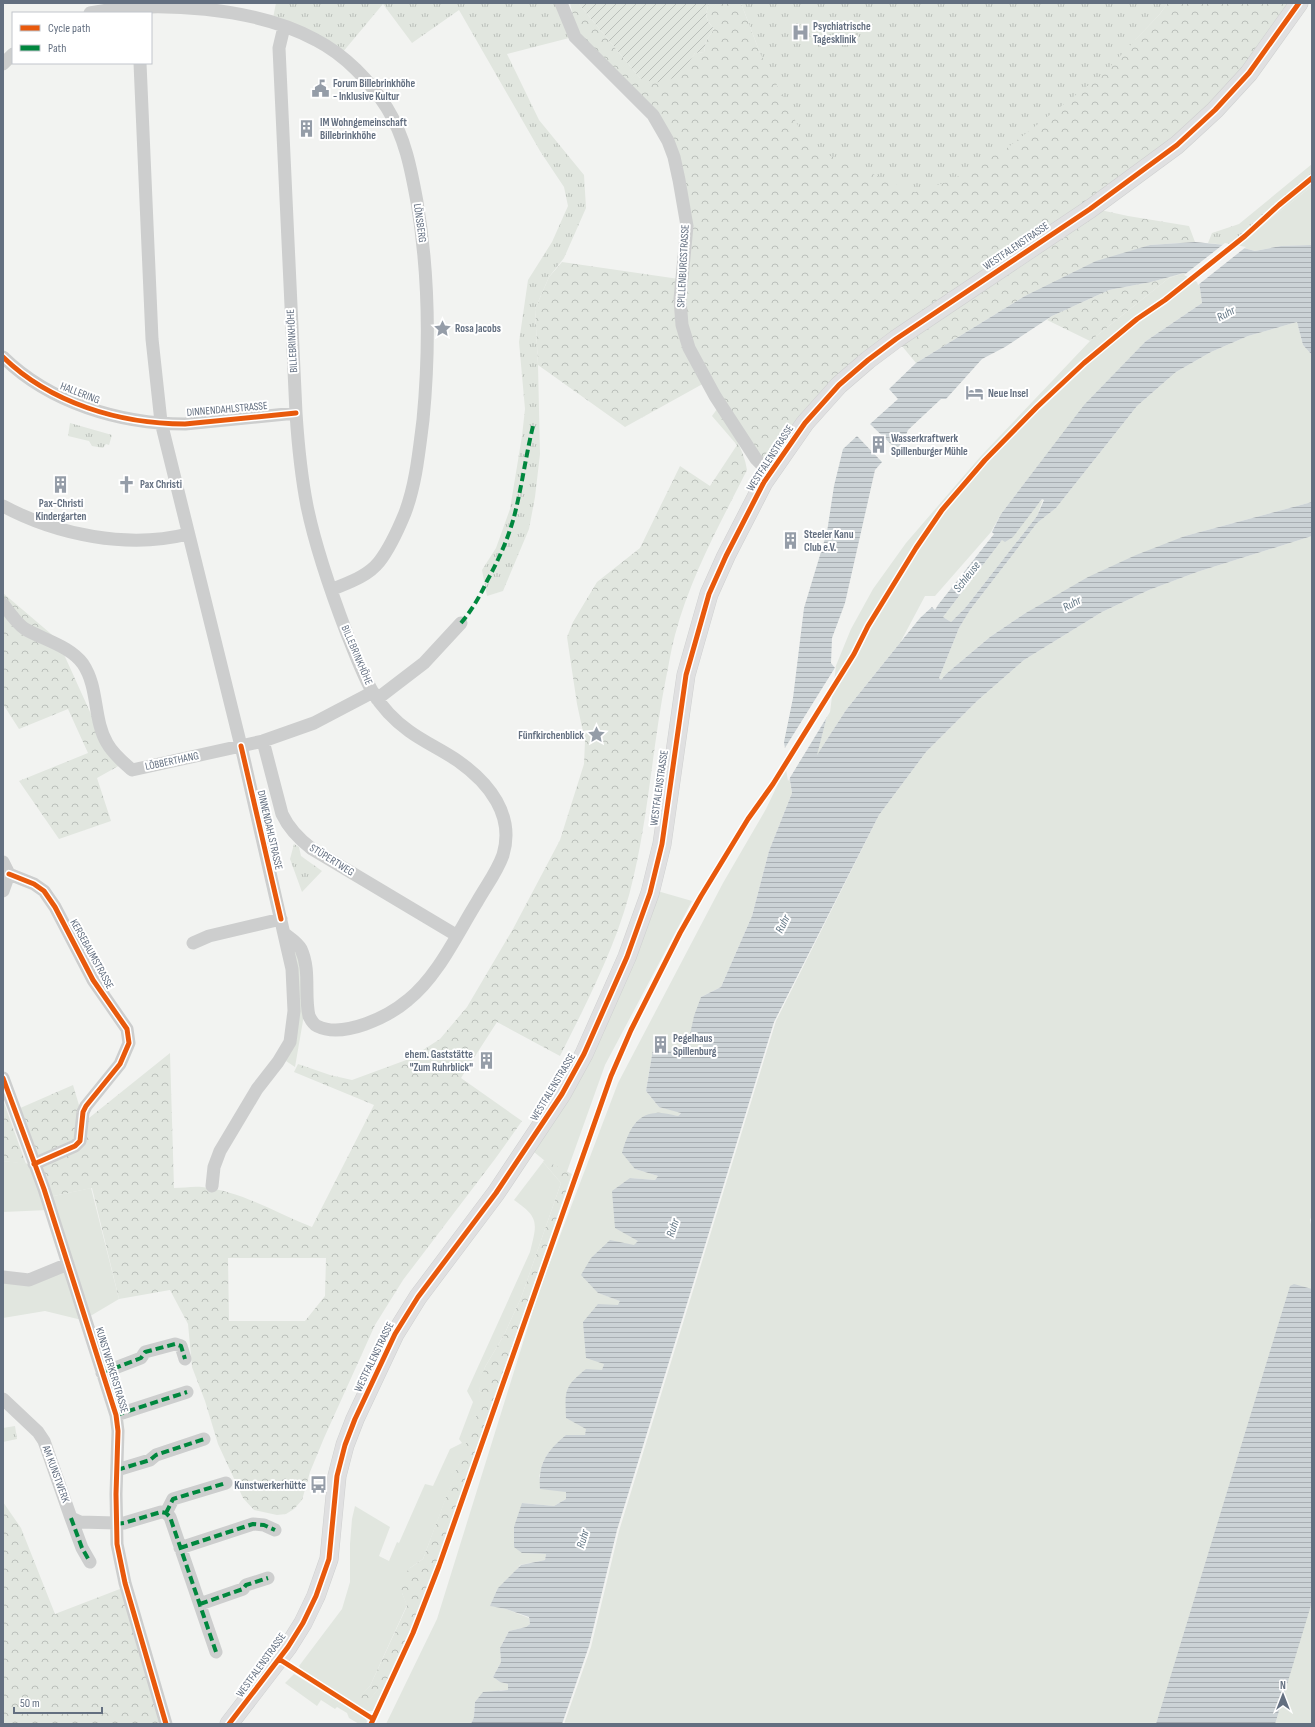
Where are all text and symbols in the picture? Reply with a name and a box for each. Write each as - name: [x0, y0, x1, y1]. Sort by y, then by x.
- legend: [12, 12, 152, 64]
- place label: Psychiatrische Tagesklinik: [813, 20, 871, 46]
- text: Cycle path: [48, 21, 90, 36]
- hospital icon: Psychiatrische Tagesklinik: [790, 22, 810, 42]
- text: Path: [48, 41, 66, 56]
- place label: Forum Billebrinkhöhe - Inklusive Kultur: [333, 77, 416, 103]
- public building icon: Forum Billebrinkhöhe - Inklusive Kultur: [310, 79, 330, 99]
- place label: IM Wohngemeinschaft Billebrinkhöhe: [320, 116, 407, 142]
- building icon: IM Wohngemeinschaft Billebrinkhöhe: [297, 118, 317, 138]
- street label: LÖNSBERG: [411, 202, 429, 244]
- street label: WESTFALENSTRASSE: [981, 219, 1051, 273]
- street label: SPILLENBURGSTRASSE: [674, 224, 692, 308]
- water label: Ruhr: [1214, 303, 1238, 325]
- street label: BILLEBRINKHÖHE: [284, 309, 300, 373]
- place icon: Rosa Jacobs: [432, 318, 452, 338]
- place label: Rosa Jacobs: [455, 322, 501, 335]
- street label: HALLERING: [58, 380, 102, 406]
- hotel icon: Neue Insel: [965, 383, 985, 403]
- place label: Neue Insel: [988, 387, 1028, 400]
- street label: DINNENDAHLSTRASSE: [186, 399, 268, 419]
- street label: WESTFALENSTRASSE: [744, 422, 796, 494]
- place label: Wasserkraftwerk Spillenburger Mühle: [891, 432, 968, 458]
- building icon: Wasserkraftwerk Spillenburger Mühle: [868, 434, 888, 454]
- church icon: Pax Christi: [117, 474, 137, 494]
- building icon: Pax-Christi Kindergarten: [51, 475, 71, 495]
- place label: Pax Christi: [140, 478, 182, 491]
- place label: Pax-Christi Kindergarten: [36, 497, 87, 523]
- place label: Steeler Kanu Club e.V.: [804, 528, 854, 554]
- building icon: Steeler Kanu Club e.V.: [781, 530, 801, 550]
- water label: Schleuse: [950, 558, 984, 596]
- water label: Ruhr: [1060, 593, 1084, 615]
- street label: BILLEBRINKHÖHE: [339, 623, 375, 687]
- place icon: Fünfkirchenblick: [587, 725, 607, 745]
- place label: Fünfkirchenblick: [518, 729, 584, 742]
- street label: LÖBBERTHANG: [144, 749, 200, 773]
- street label: WESTFALENSTRASSE: [647, 749, 671, 827]
- street label: DINNENDAHLSTRASSE: [255, 789, 285, 871]
- street label: STÜPERTWEG: [307, 841, 357, 879]
- water label: Ruhr: [772, 912, 794, 936]
- street label: KERSEBAUMSTRASSE: [67, 917, 117, 991]
- place label: Pegelhaus Spillenburg: [673, 1032, 717, 1058]
- building icon: Pegelhaus Spillenburg: [650, 1034, 670, 1054]
- place label: ehem. Gaststätte "Zum Ruhrblick": [405, 1048, 473, 1074]
- building icon: ehem. Gaststätte "Zum Ruhrblick": [476, 1050, 496, 1070]
- street label: WESTFALENSTRASSE: [528, 1051, 578, 1123]
- water label: Ruhr: [663, 1216, 683, 1239]
- street label: WESTFALENSTRASSE: [351, 1320, 397, 1394]
- street label: KUNSTWERKERSTRASSE: [93, 1325, 131, 1415]
- street label: AM KUNSTWERK: [39, 1443, 72, 1504]
- bus stop icon: Kunstwerkerhütte: [309, 1475, 329, 1495]
- place label: Kunstwerkerhütte: [234, 1479, 306, 1492]
- water label: Ruhr: [573, 1527, 593, 1550]
- street label: WESTFALENSTRASSE: [233, 1630, 289, 1700]
- north arrow: [1263, 1675, 1303, 1715]
- text: N: [1280, 1679, 1286, 1692]
- scale bar: [14, 1689, 102, 1715]
- text: 50 m: [20, 1696, 40, 1711]

